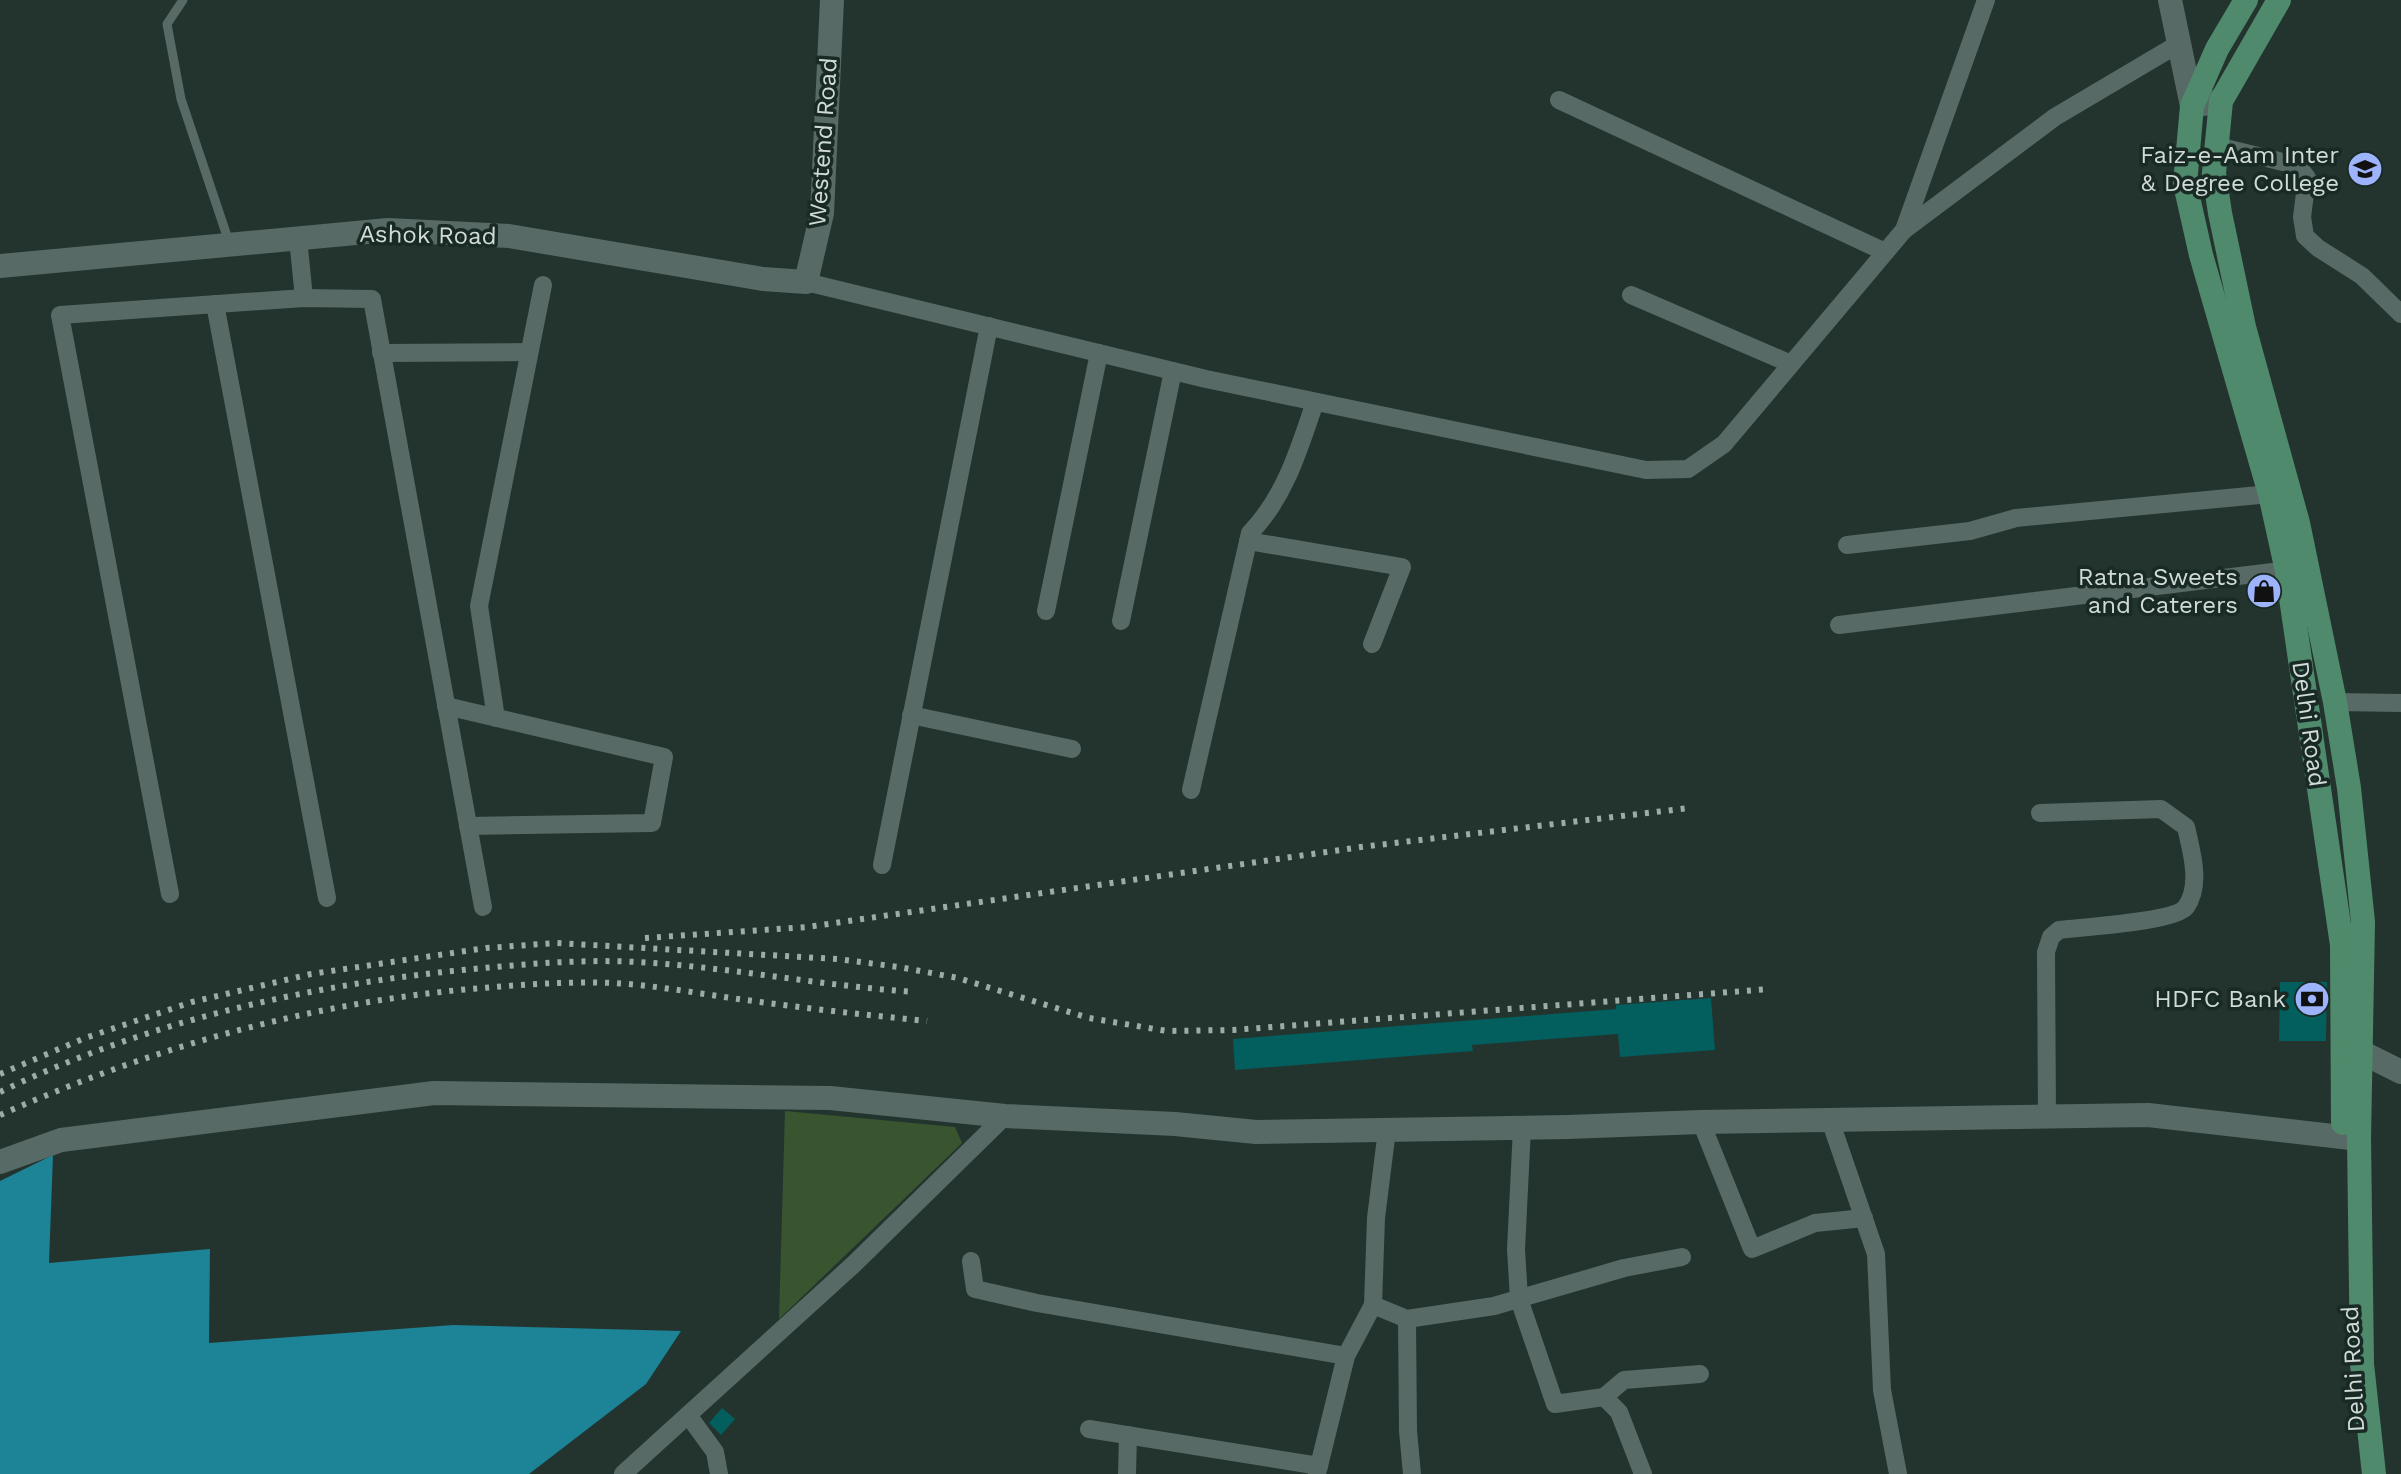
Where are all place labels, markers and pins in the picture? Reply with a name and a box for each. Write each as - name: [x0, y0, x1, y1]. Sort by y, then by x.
- place label: Faiz-e-Aam Inter & Degree College: [2140, 141, 2339, 197]
- school or university icon: Faiz-e-Aam Inter & Degree College: [2346, 150, 2384, 188]
- place label: Ratna Sweets and Caterers: [2078, 563, 2238, 619]
- shop icon: Ratna Sweets and Caterers: [2245, 572, 2283, 610]
- bank icon: HDFC Bank: [2293, 980, 2331, 1018]
- place label: HDFC Bank: [2154, 985, 2286, 1013]

